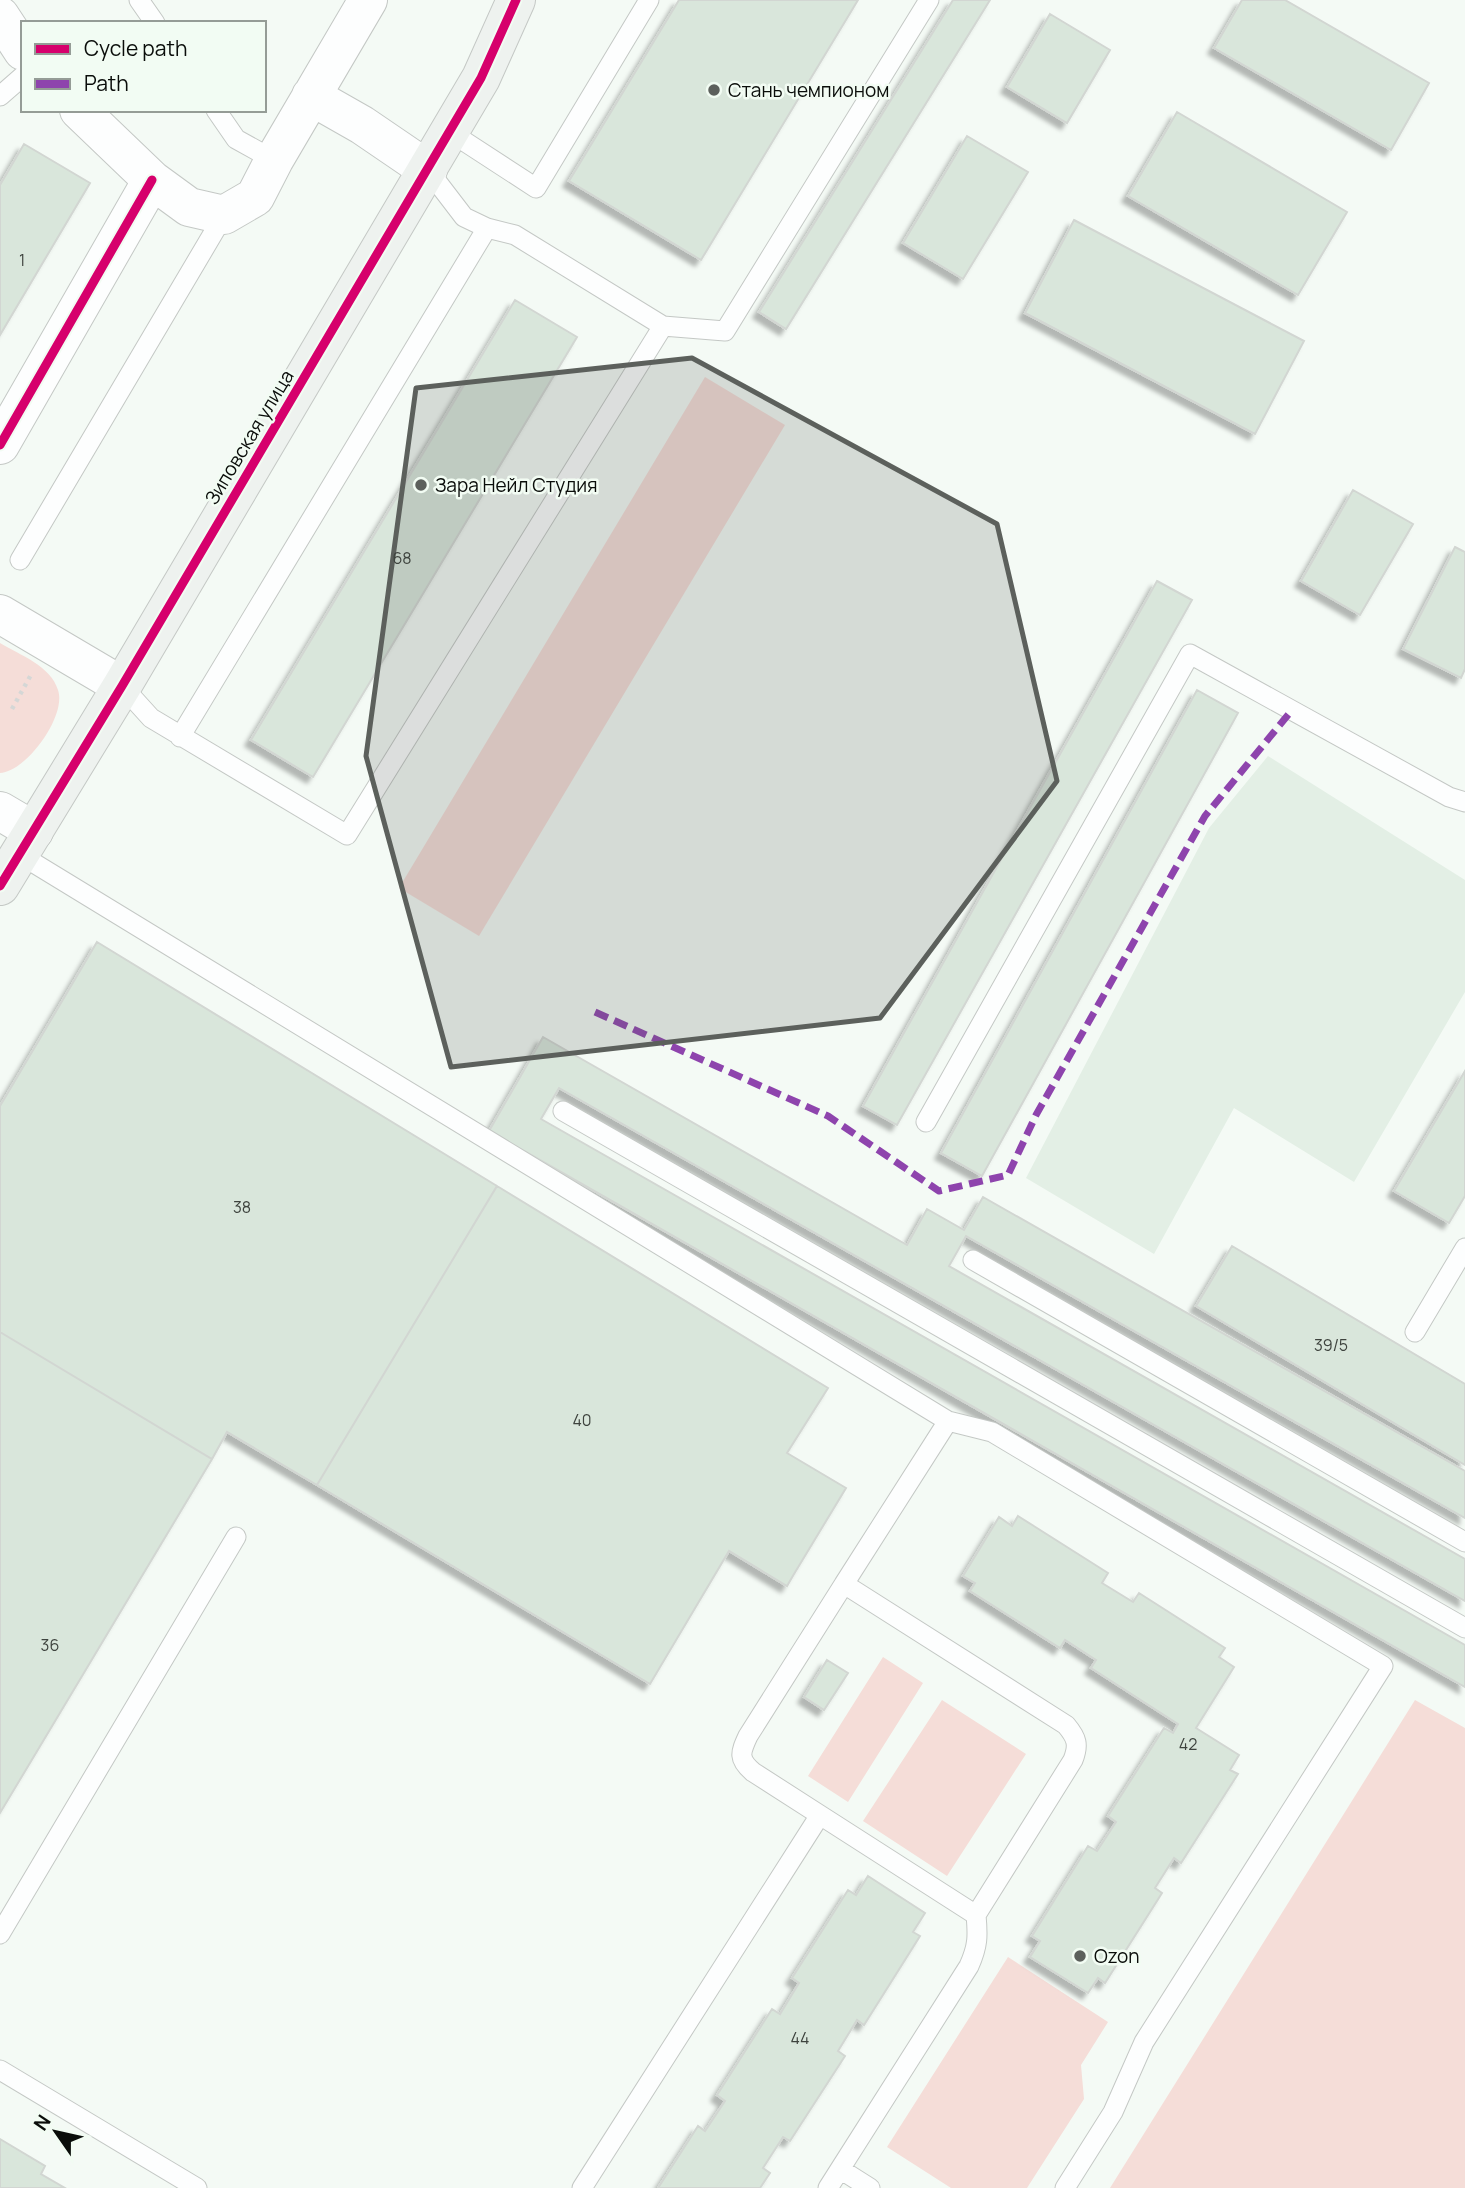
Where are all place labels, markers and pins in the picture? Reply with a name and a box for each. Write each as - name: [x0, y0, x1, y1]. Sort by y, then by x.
- place label: Стань чемпионом: [728, 77, 889, 103]
- marker: Стань чемпионом: [706, 82, 722, 98]
- place label: Зара Нейл Студия: [435, 472, 598, 498]
- marker: Зара Нейл Студия: [413, 477, 429, 493]
- place label: Ozon: [1094, 1943, 1140, 1969]
- marker: Ozon: [1072, 1948, 1088, 1964]

